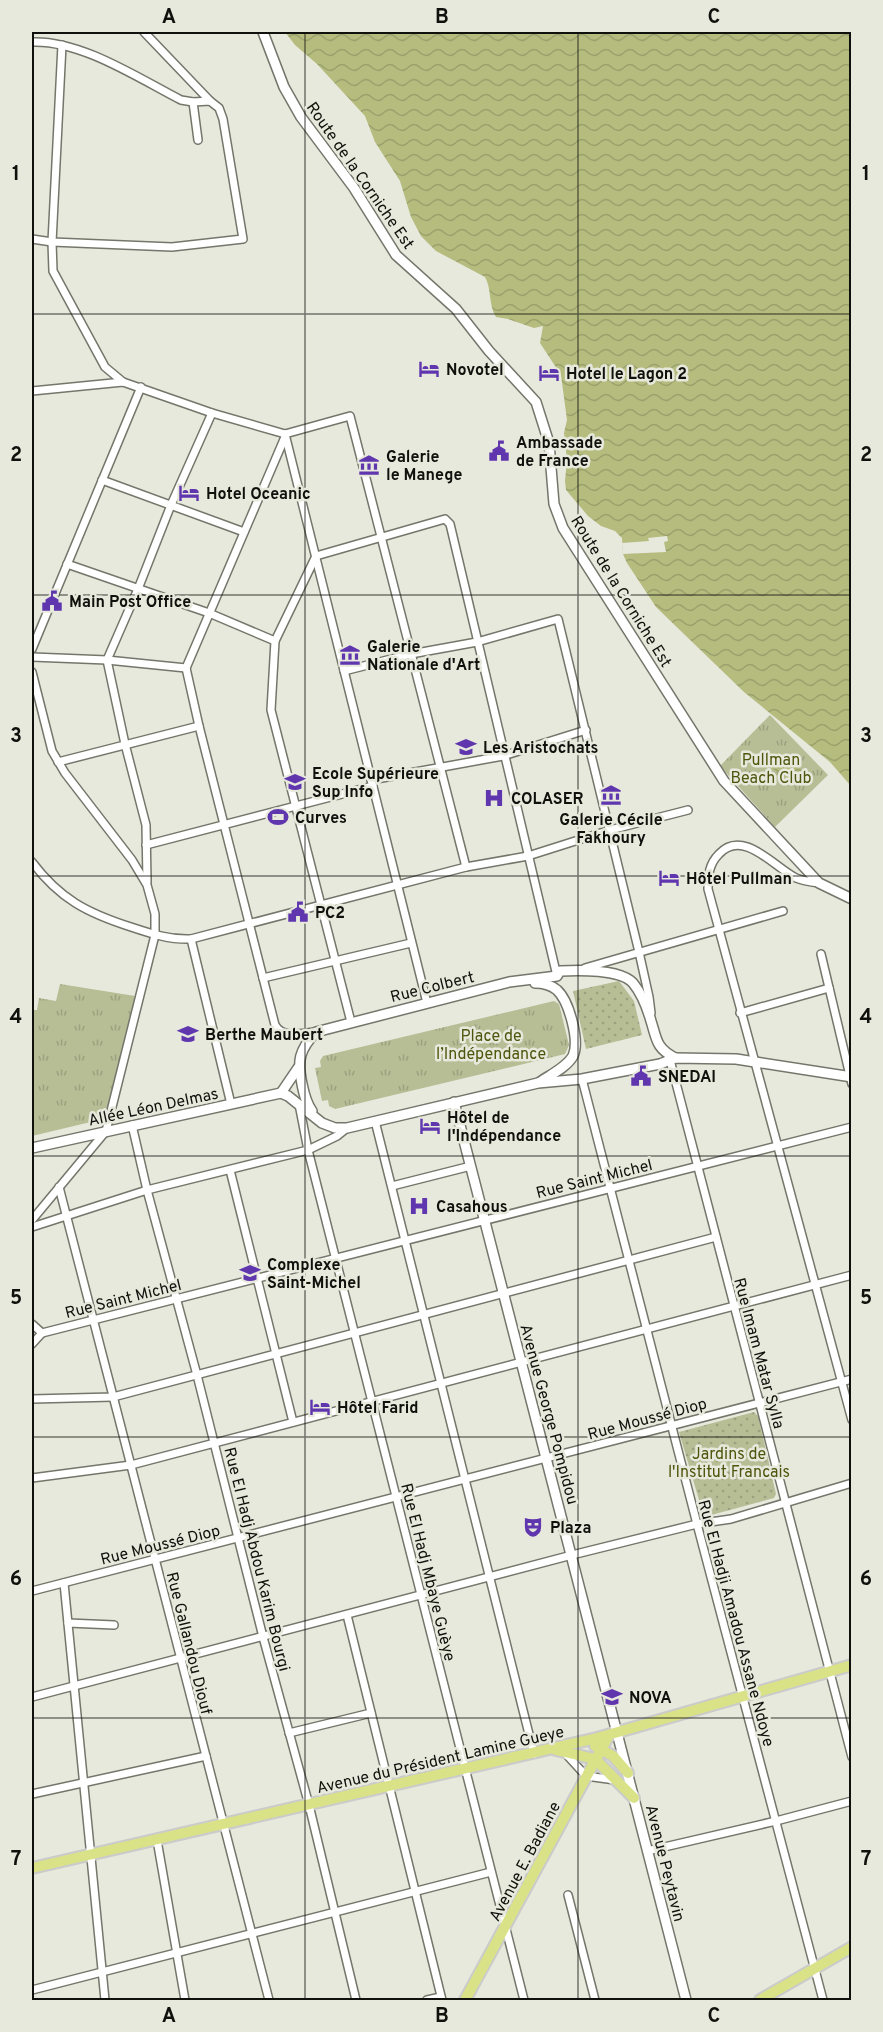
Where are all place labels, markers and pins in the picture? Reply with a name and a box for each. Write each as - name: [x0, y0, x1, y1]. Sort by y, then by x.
- hotel icon: Novotel: [417, 357, 441, 381]
- place label: Novotel: [446, 361, 504, 381]
- hotel icon: Hotel le Lagon 2: [537, 361, 561, 385]
- place label: Hotel le Lagon 2: [566, 365, 687, 385]
- place label: Ambassade de France: [516, 434, 603, 472]
- public building icon: Ambassade de France: [487, 439, 511, 463]
- place label: Galerie le Manege: [386, 448, 462, 486]
- museum icon: Galerie le Manege: [357, 453, 381, 477]
- hotel icon: Hotel Oceanic: [177, 481, 201, 505]
- place label: Hotel Oceanic: [206, 485, 311, 505]
- public building icon: Main Post Office: [40, 589, 64, 613]
- place label: Main Post Office: [69, 593, 191, 613]
- place label: Galerie Nationale d'Art: [367, 638, 480, 676]
- museum icon: Galerie Nationale d'Art: [338, 643, 362, 667]
- school or university icon: Les Aristochats: [454, 735, 478, 759]
- place label: Les Aristochats: [483, 739, 599, 759]
- place label: Ecole Supérieure Sup Info: [312, 765, 439, 803]
- school or university icon: Ecole Supérieure Sup Info: [283, 770, 307, 794]
- museum icon: Galerie Cécile Fakhoury: [599, 783, 623, 807]
- hospital icon: COLASER: [482, 786, 506, 810]
- place label: COLASER: [511, 790, 584, 810]
- sports icon: Curves: [266, 805, 290, 829]
- place label: Curves: [295, 809, 347, 829]
- place label: Galerie Cécile Fakhoury: [559, 811, 663, 849]
- hotel icon: Hôtel Pullman: [657, 866, 681, 890]
- place label: Hôtel Pullman: [686, 870, 792, 890]
- public building icon: PC2: [286, 900, 310, 924]
- place label: PC2: [315, 904, 345, 924]
- school or university icon: Berthe Maubert: [176, 1022, 200, 1046]
- place label: Berthe Maubert: [205, 1026, 323, 1046]
- public building icon: SNEDAI: [629, 1064, 653, 1088]
- place label: SNEDAI: [658, 1068, 716, 1088]
- place label: Hôtel de l'Indépendance: [447, 1109, 561, 1147]
- hotel icon: Hôtel de l'Indépendance: [418, 1114, 442, 1138]
- hospital icon: Casahous: [407, 1194, 431, 1218]
- place label: Casahous: [436, 1198, 508, 1218]
- place label: Complexe Saint-Michel: [267, 1256, 361, 1294]
- school or university icon: Complexe Saint-Michel: [238, 1261, 262, 1285]
- hotel icon: Hôtel Farid: [308, 1395, 332, 1419]
- place label: Hôtel Farid: [337, 1399, 419, 1419]
- theatre icon: Plaza: [521, 1515, 545, 1539]
- place label: Plaza: [550, 1519, 591, 1539]
- school or university icon: NOVA: [600, 1685, 624, 1709]
- place label: NOVA: [629, 1689, 672, 1709]

